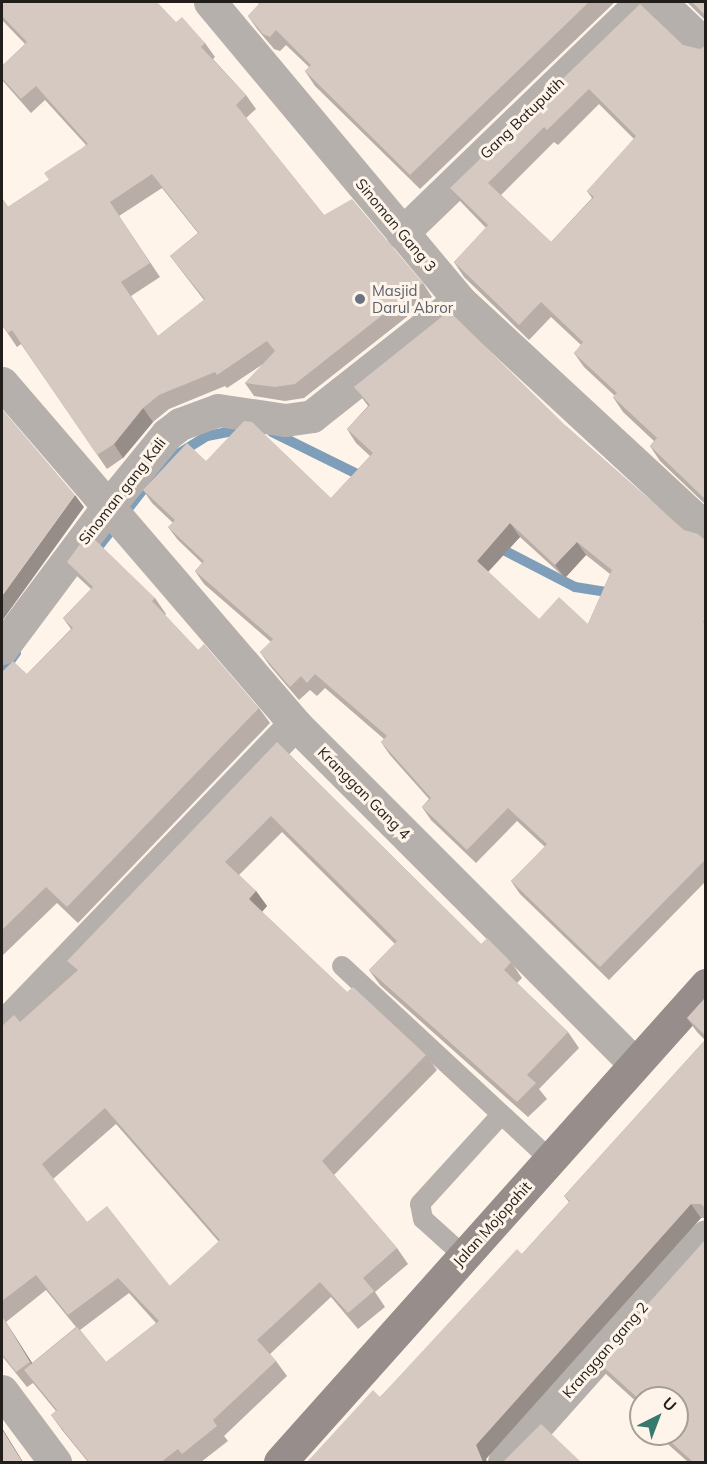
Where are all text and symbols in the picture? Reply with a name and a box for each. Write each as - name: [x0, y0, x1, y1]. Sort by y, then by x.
- street label: Gang Batuputih: [476, 73, 568, 163]
- street label: Sinoman Gang 3: [352, 175, 440, 275]
- place label: Masjid Darul Abror: [372, 281, 453, 316]
- marker: Masjid Darul Abror: [353, 292, 367, 306]
- street label: Sinoman gang Kali: [75, 434, 169, 548]
- street label: Kranggan Gang 4: [314, 743, 414, 843]
- street label: Jalan Mojopahit: [449, 1178, 535, 1270]
- street label: Kranggan gang 2: [558, 1298, 652, 1402]
- north arrow: [629, 1386, 689, 1446]
- text: U: [659, 1393, 681, 1416]

